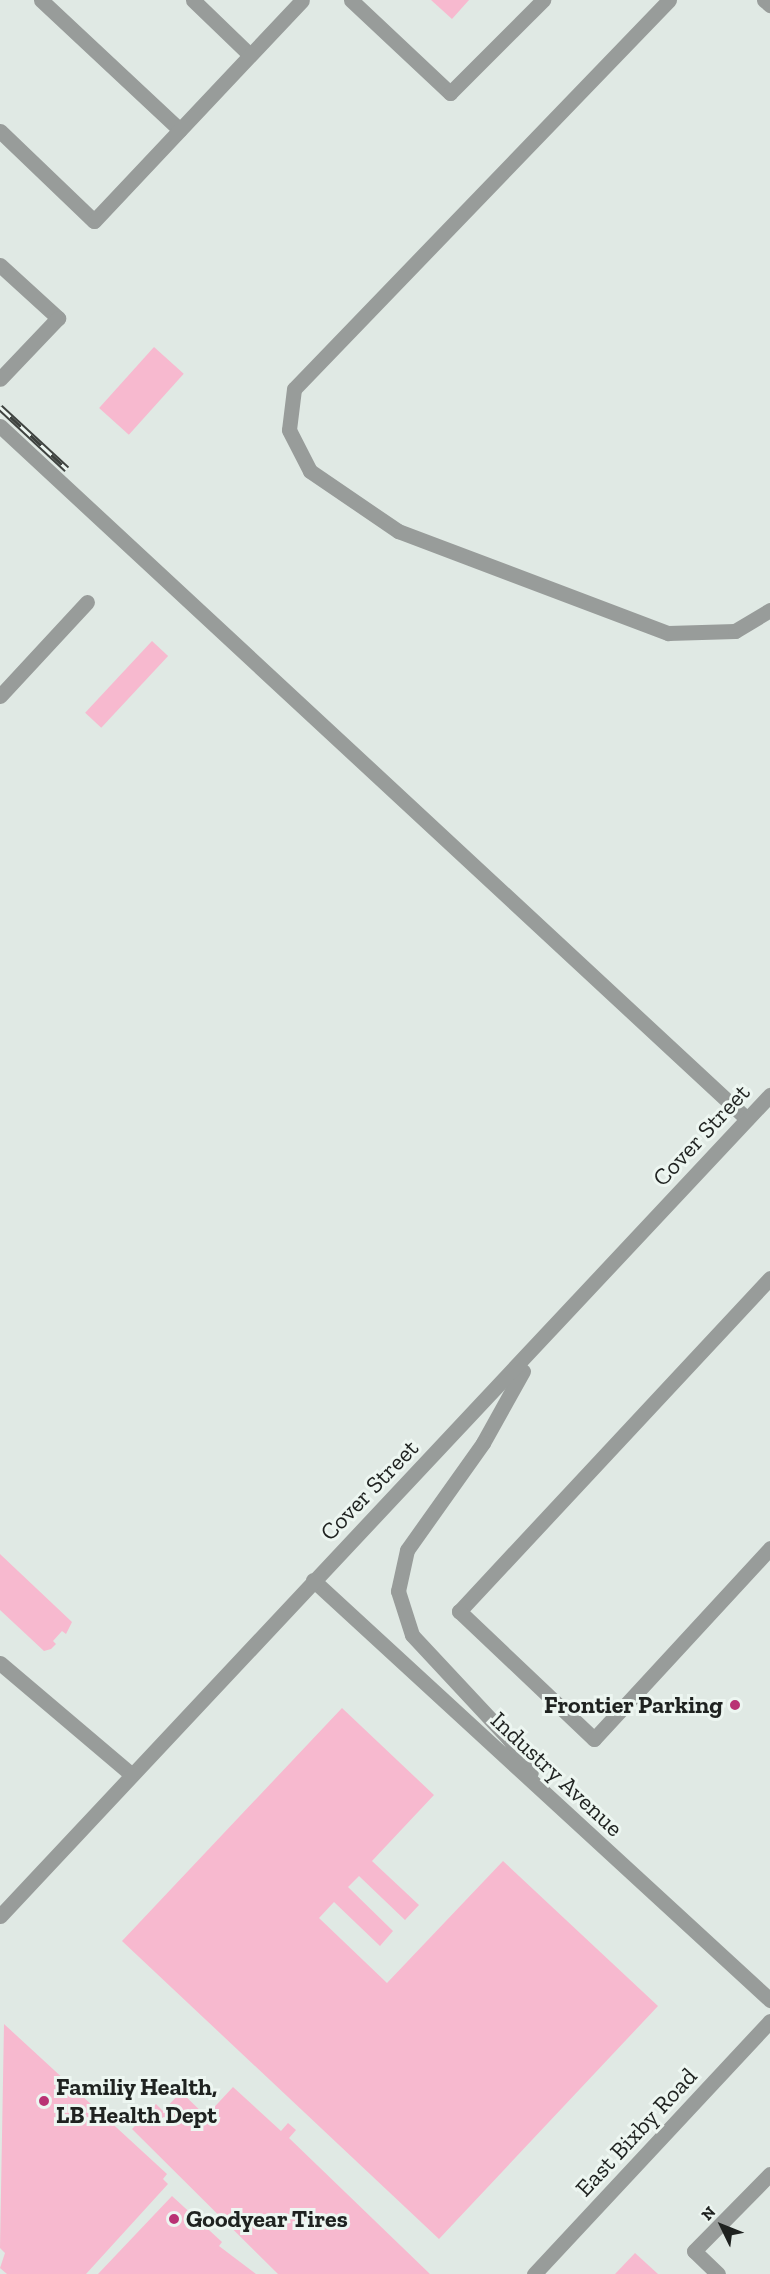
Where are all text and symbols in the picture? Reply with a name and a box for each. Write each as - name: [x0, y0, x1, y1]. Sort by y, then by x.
- street label: Cover Street: [646, 1078, 756, 1192]
- street label: Cover Street: [314, 1433, 424, 1547]
- place label: Frontier Parking: [544, 1691, 723, 1719]
- marker: Frontier Parking: [728, 1698, 742, 1712]
- street label: Industry Avenue: [485, 1705, 629, 1843]
- street label: East Bixby Road: [569, 2062, 703, 2202]
- place label: Familiy Health, LB Health Dept: [56, 2073, 218, 2129]
- marker: Familiy Health, LB Health Dept: [37, 2094, 51, 2108]
- north arrow: [692, 2196, 752, 2256]
- text: N: [697, 2202, 720, 2224]
- place label: Goodyear Tires: [186, 2205, 348, 2233]
- marker: Goodyear Tires: [167, 2212, 181, 2226]

